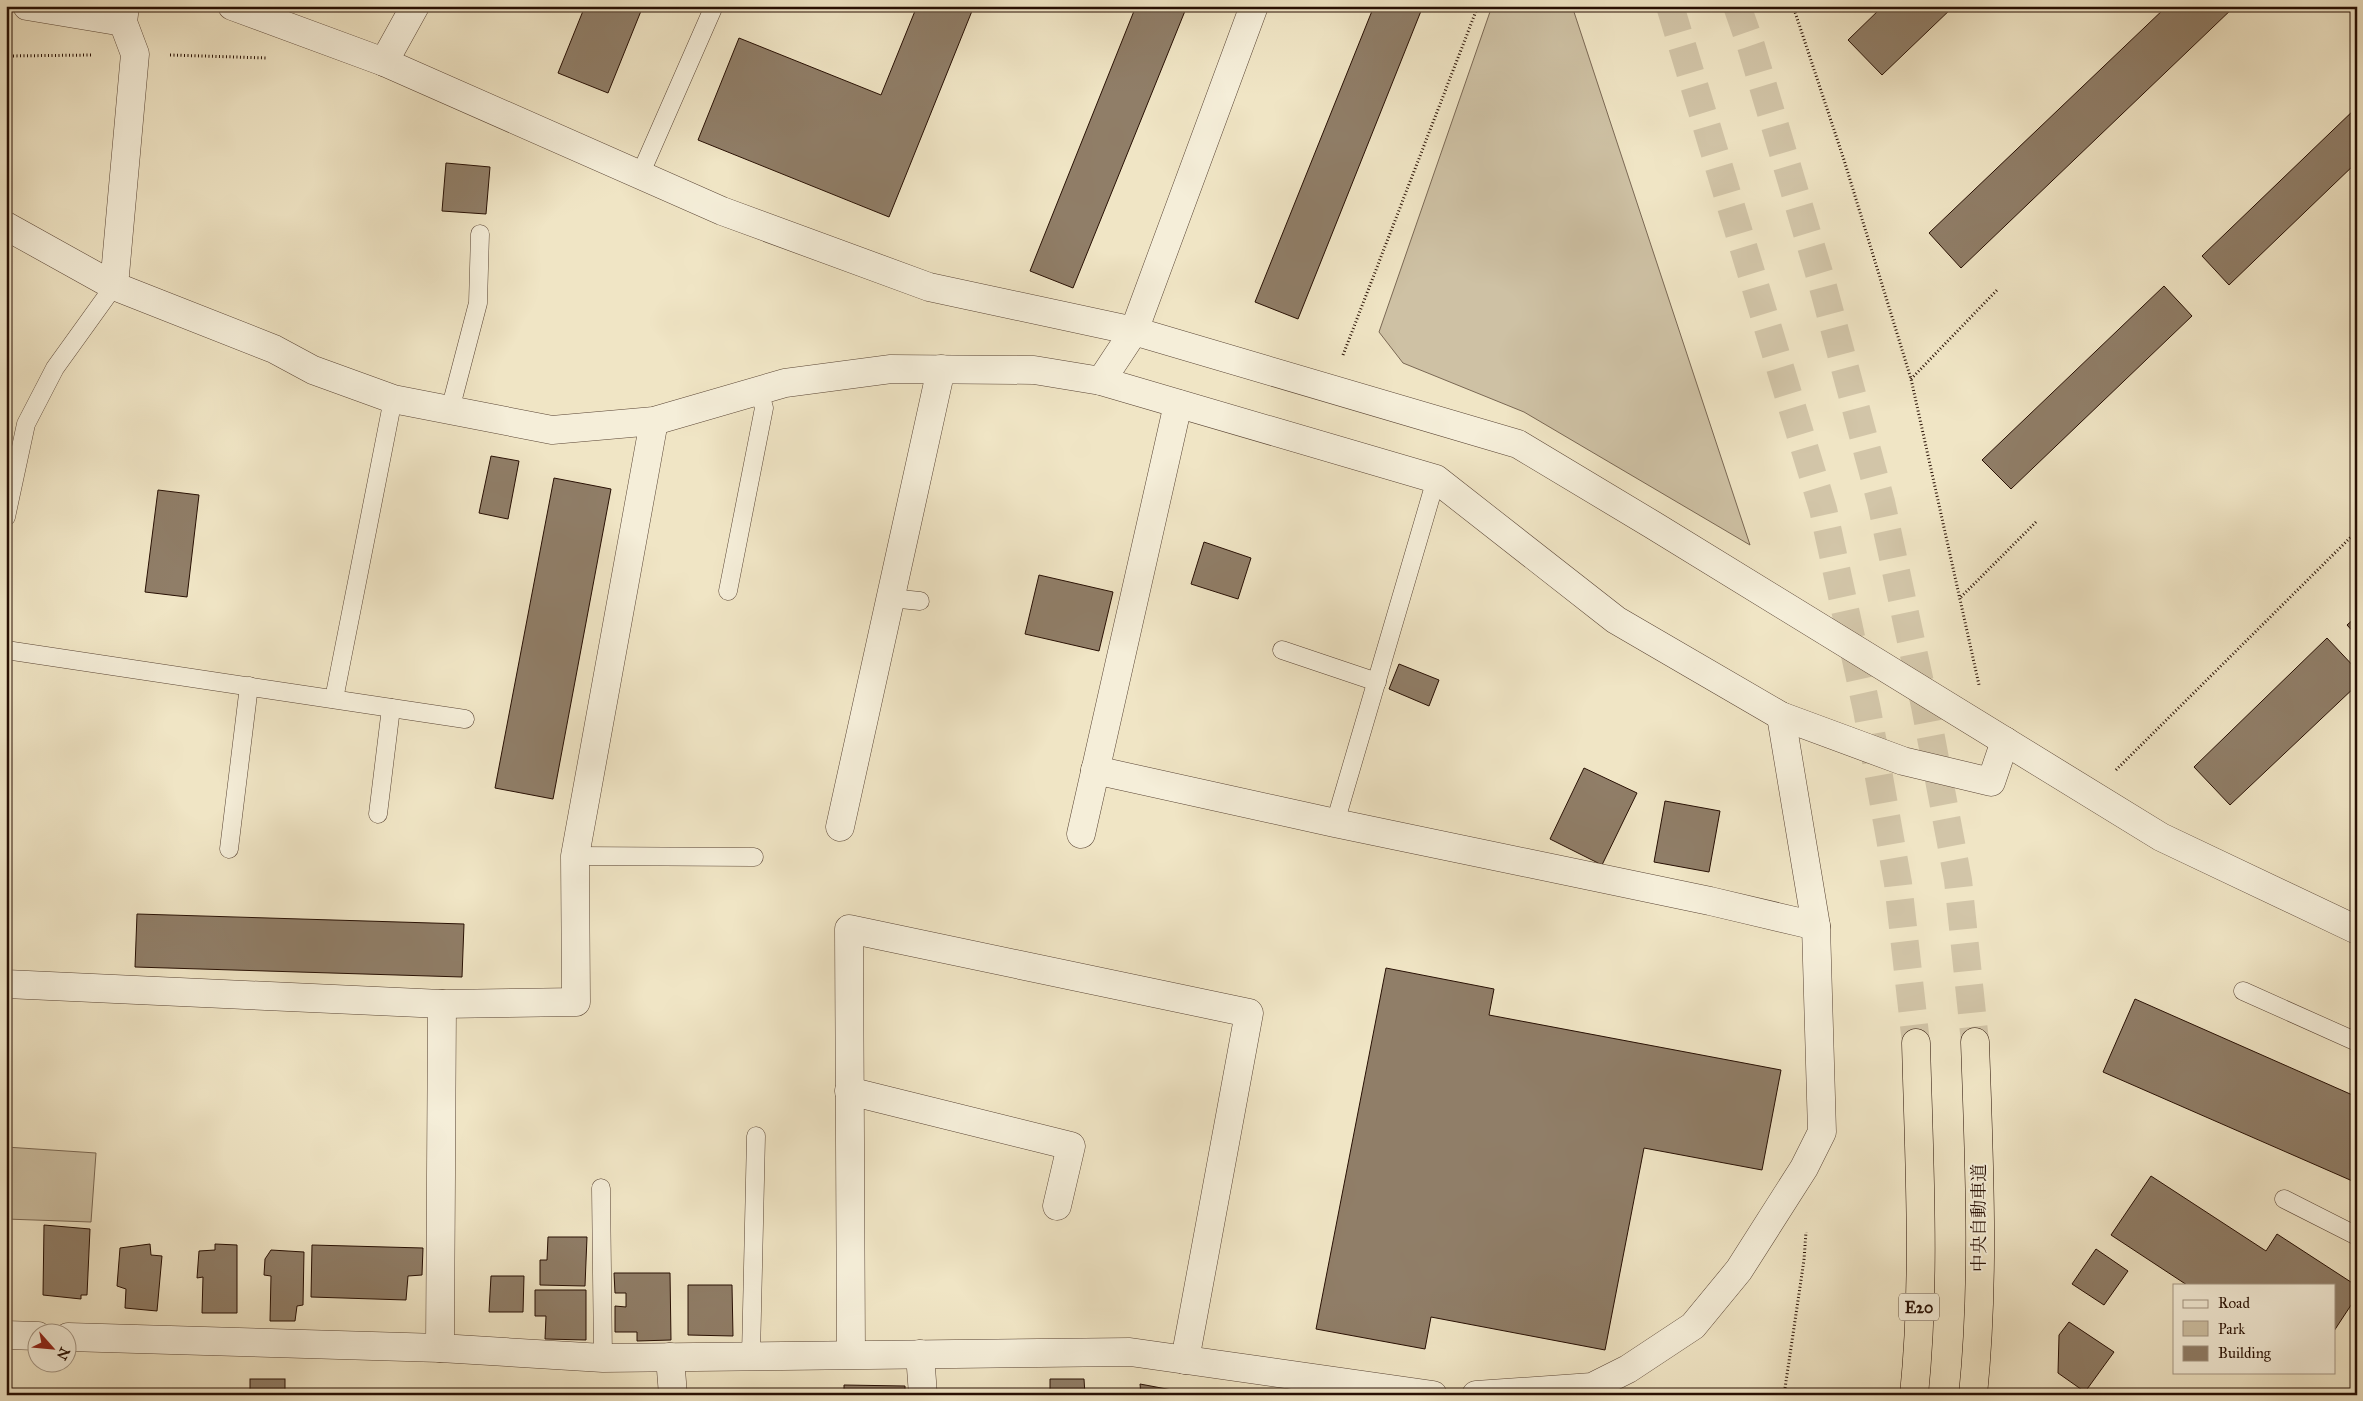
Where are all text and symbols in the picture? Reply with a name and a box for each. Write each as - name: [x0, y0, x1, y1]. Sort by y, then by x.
- street label: 中央自動車道: [1968, 1164, 1990, 1272]
- legend: [2173, 1284, 2336, 1374]
- road number: E20: [1899, 1294, 1939, 1320]
- text: Road: [2218, 1294, 2250, 1312]
- text: Park: [2218, 1320, 2245, 1338]
- north arrow: [28, 1324, 78, 1374]
- text: Building: [2218, 1344, 2272, 1362]
- text: N: [53, 1345, 73, 1363]

